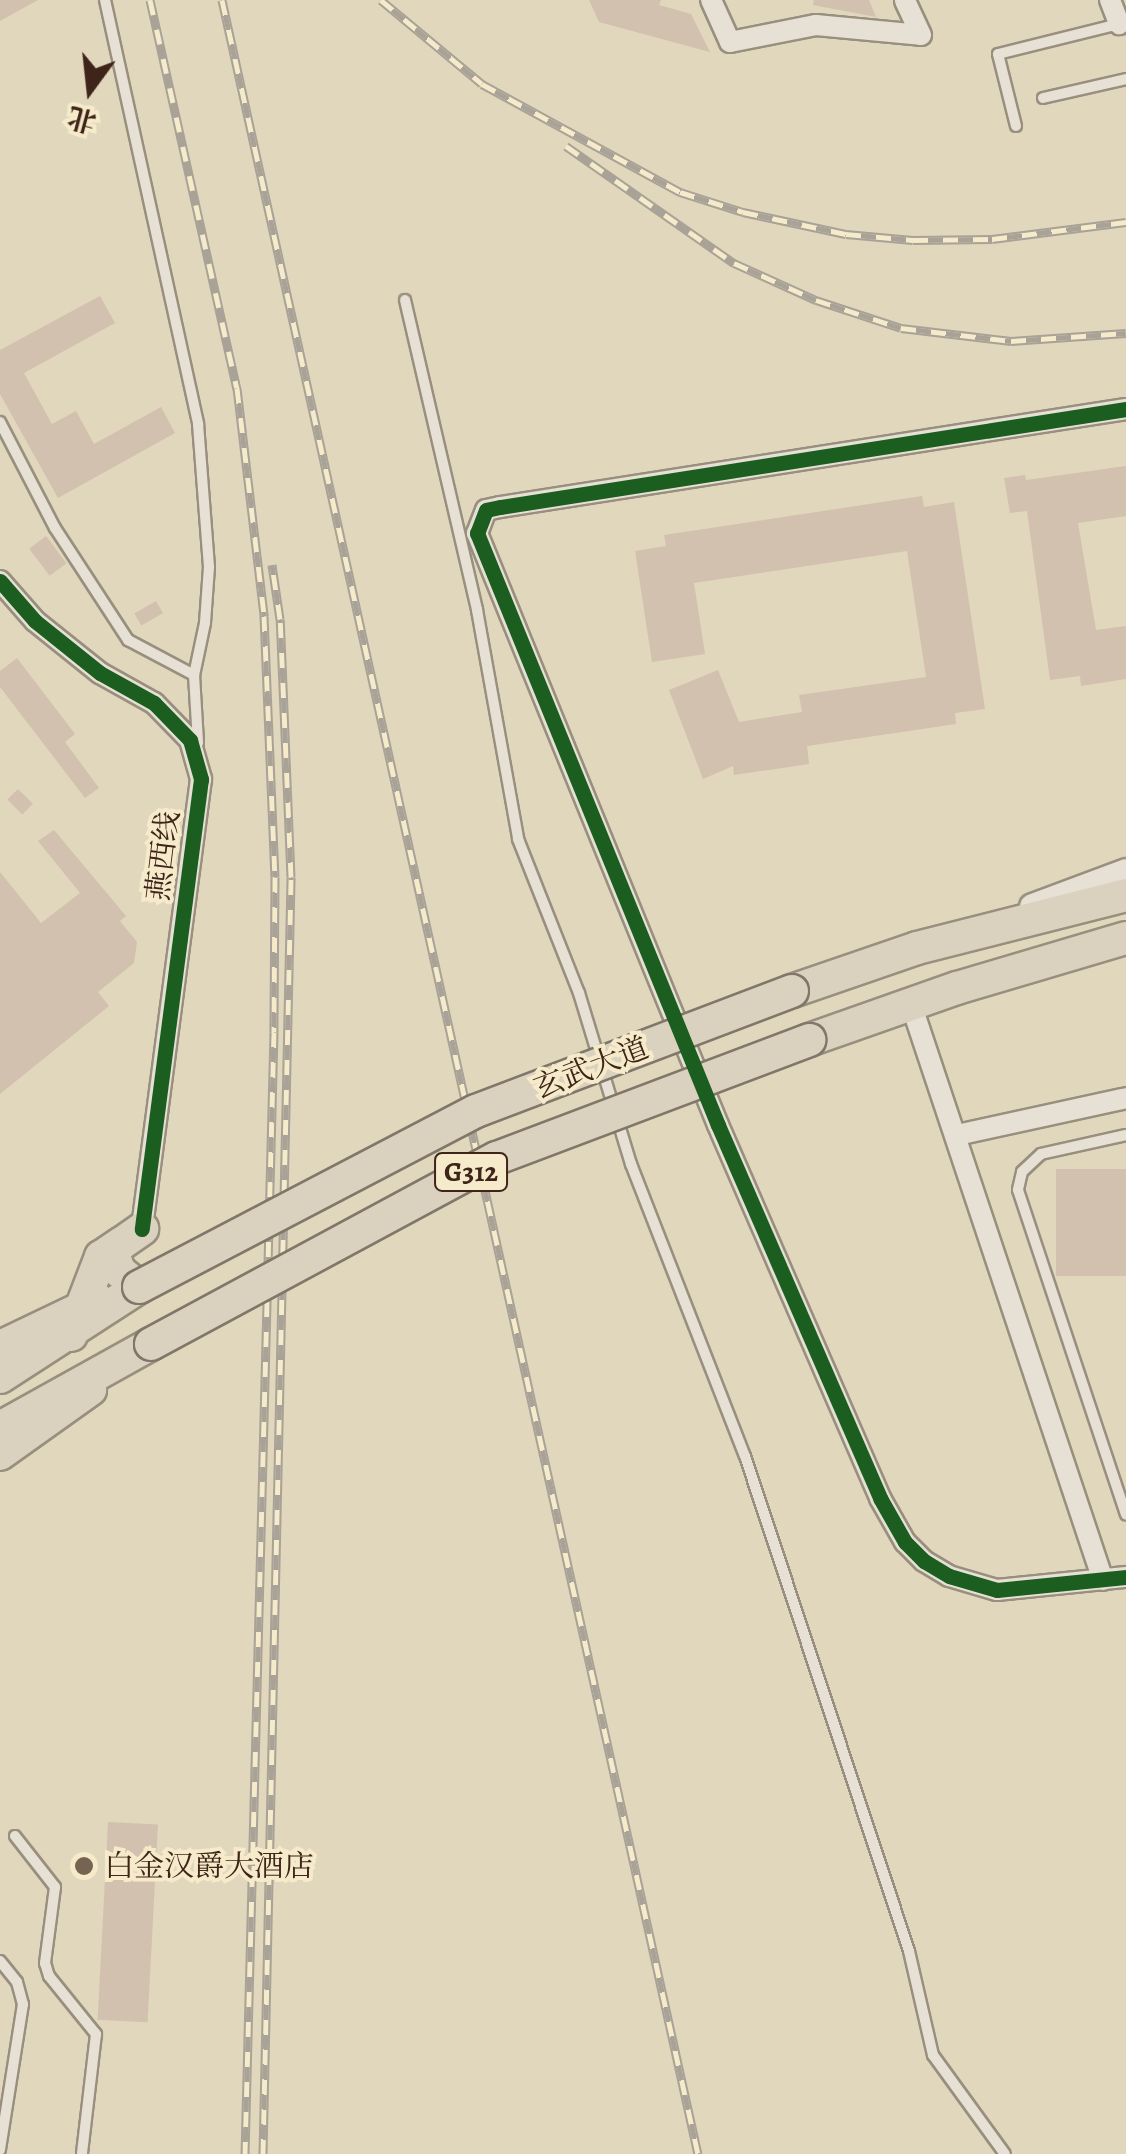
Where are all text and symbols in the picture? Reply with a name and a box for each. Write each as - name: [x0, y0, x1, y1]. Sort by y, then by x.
- north arrow: [40, 40, 140, 140]
- text: 北: [64, 97, 101, 141]
- street label: 燕西线: [140, 809, 186, 903]
- street label: 玄武大道: [529, 1030, 653, 1106]
- road number: G312: [434, 1149, 508, 1195]
- place label: 白金汉爵大酒店: [104, 1848, 314, 1884]
- marker: 白金汉爵大酒店: [73, 1855, 95, 1877]

